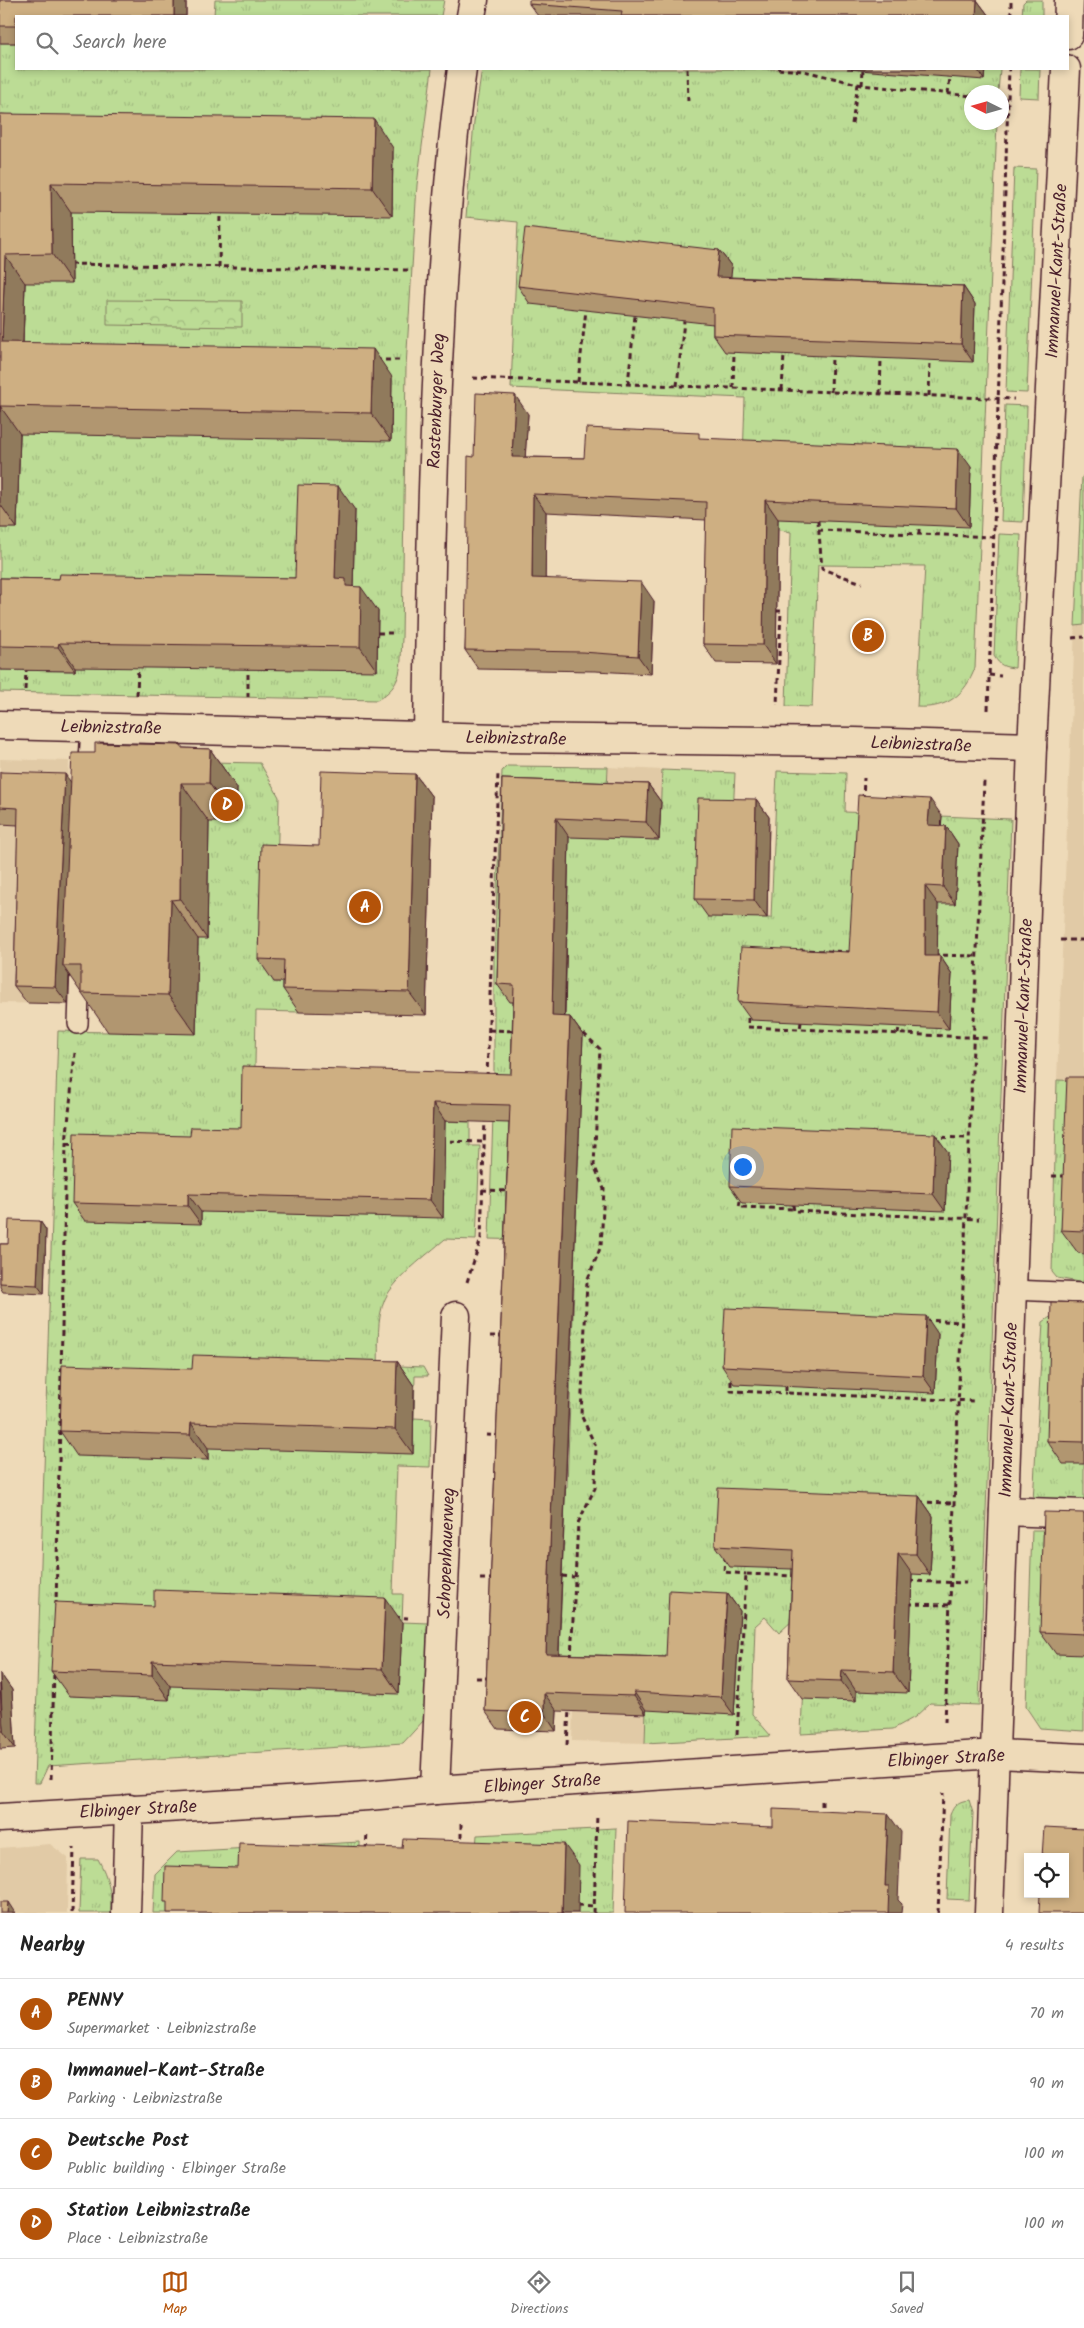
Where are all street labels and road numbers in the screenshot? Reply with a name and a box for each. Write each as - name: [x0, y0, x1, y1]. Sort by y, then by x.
- street label: Immanuel-Kant-Straße: [1038, 183, 1077, 359]
- street label: Rastenburger Weg: [421, 333, 454, 469]
- street label: Leibnizstraße: [60, 713, 162, 744]
- street label: Leibnizstraße: [465, 724, 567, 755]
- street label: Leibnizstraße: [870, 729, 972, 762]
- street label: Immanuel-Kant-Straße: [1007, 918, 1042, 1094]
- street label: Immanuel-Kant-Straße: [992, 1322, 1027, 1498]
- street label: Schopenhauerweg: [431, 1487, 464, 1619]
- street label: Elbinger Straße: [887, 1742, 1006, 1777]
- street label: Elbinger Straße: [482, 1766, 602, 1803]
- street label: Elbinger Straße: [79, 1793, 198, 1828]

